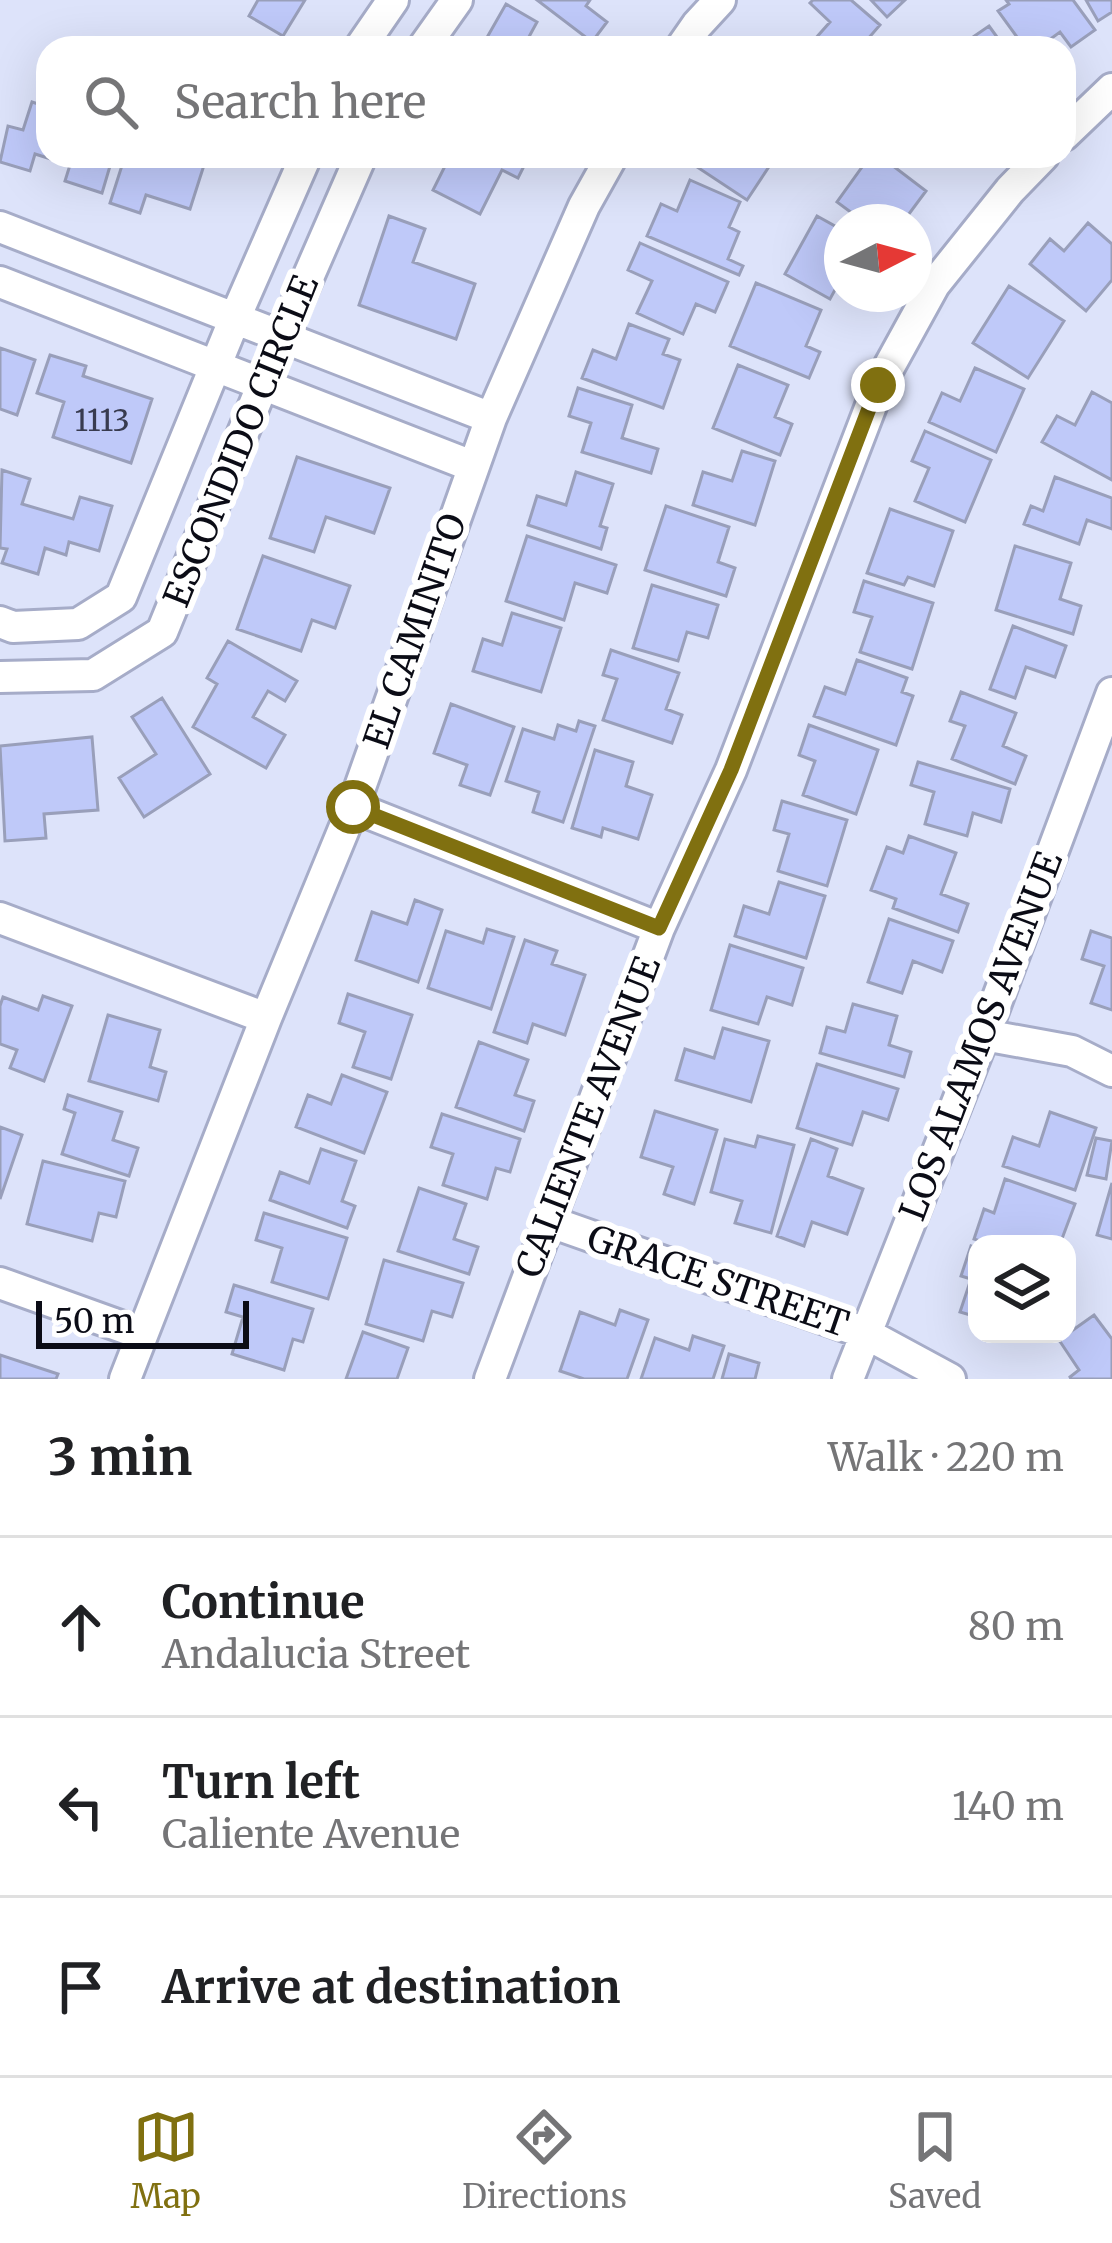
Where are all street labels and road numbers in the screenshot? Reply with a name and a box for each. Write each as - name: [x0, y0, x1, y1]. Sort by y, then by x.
- street label: ESCONDIDO CIRCLE: [154, 268, 328, 613]
- street label: EL CAMINITO: [354, 508, 476, 754]
- street label: LOS ALAMOS AVENUE: [890, 845, 1072, 1227]
- street label: CALIENTE AVENUE: [506, 950, 670, 1284]
- street label: GRACE STREET: [581, 1215, 855, 1347]

